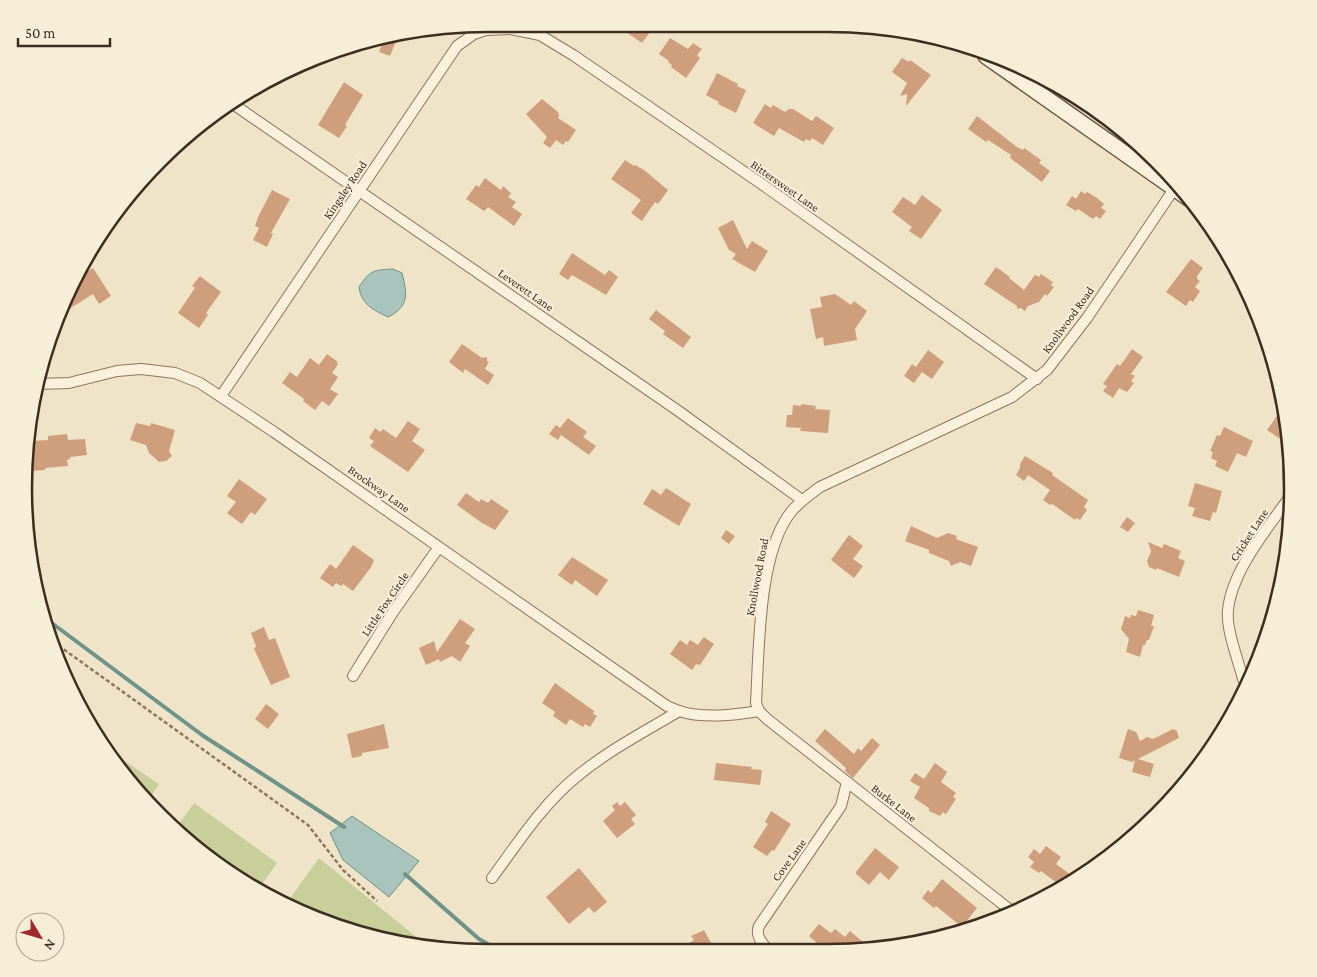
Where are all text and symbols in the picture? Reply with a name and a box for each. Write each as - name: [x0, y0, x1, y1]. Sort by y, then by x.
- scale bar: [18, 15, 110, 47]
- text: 50 m: [25, 25, 55, 41]
- street label: Bittersweet Lane: [748, 157, 822, 215]
- street label: Kingsley Road: [320, 158, 370, 222]
- street label: Leverett Lane: [495, 266, 557, 314]
- street label: Knollwood Road: [1039, 283, 1097, 356]
- street label: Brockway Lane: [345, 463, 413, 515]
- street label: Cricket Lane: [1227, 506, 1271, 564]
- street label: Knollwood Road: [743, 536, 772, 617]
- street label: Little Fox Circle: [358, 569, 412, 639]
- street label: Burke Lane: [869, 781, 919, 825]
- street label: Cove Lane: [769, 836, 809, 884]
- north arrow: [15, 912, 65, 962]
- text: N: [41, 936, 59, 954]

